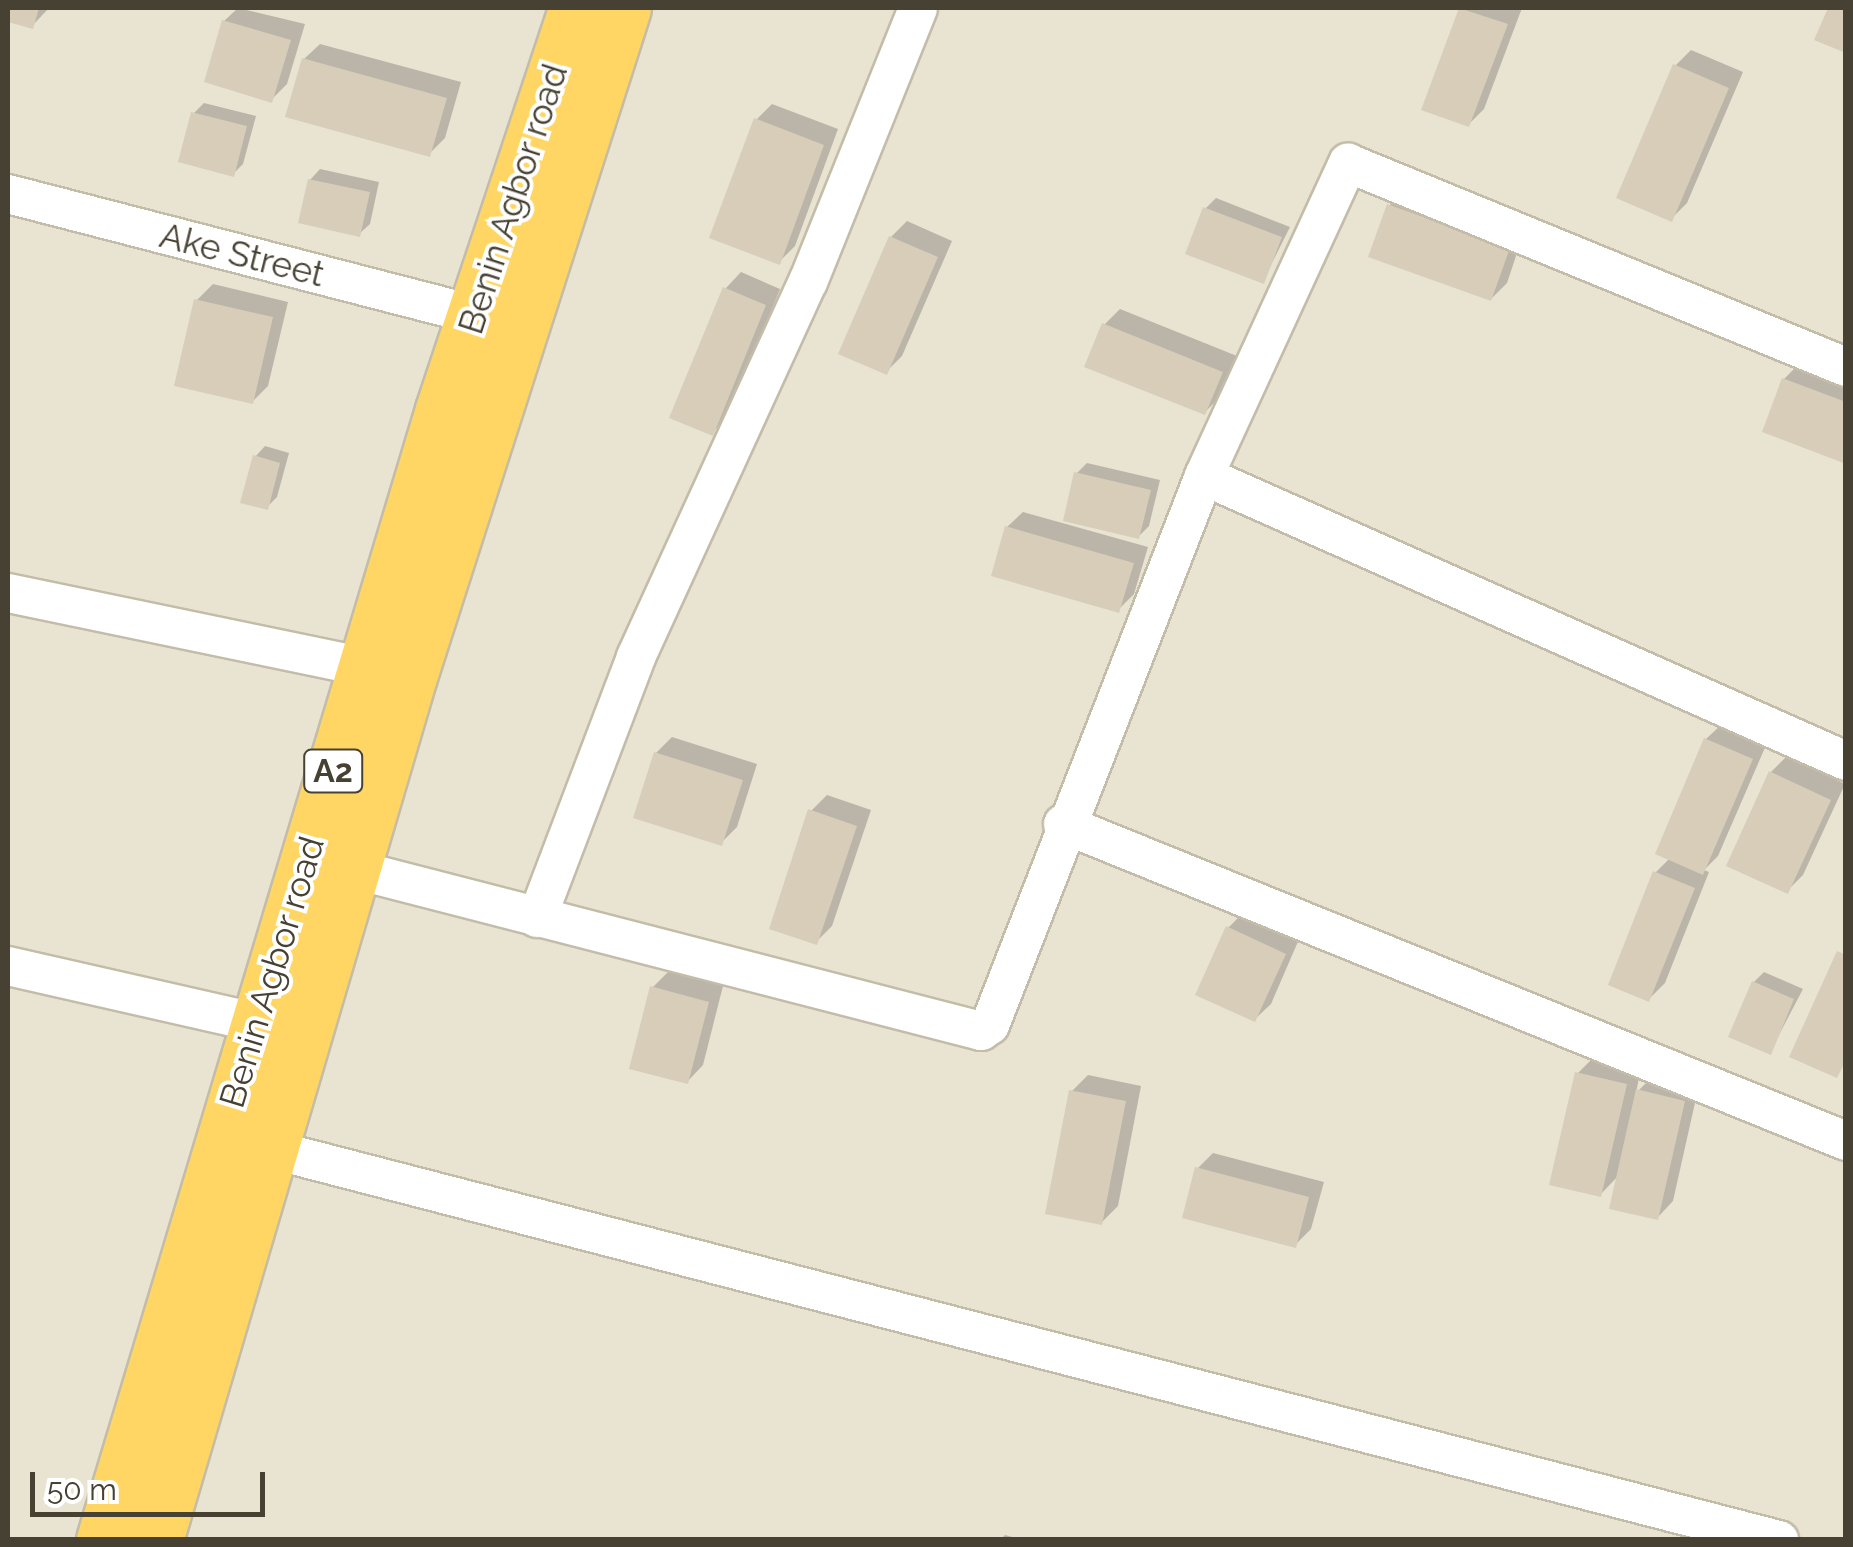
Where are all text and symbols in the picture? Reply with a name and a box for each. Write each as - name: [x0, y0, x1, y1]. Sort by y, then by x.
- street label: Benin Agbor road: [449, 58, 577, 340]
- street label: Ake Street: [156, 214, 328, 296]
- road number: A2: [303, 744, 363, 798]
- street label: Benin Agbor road: [211, 831, 333, 1113]
- scale bar: [35, 1452, 270, 1514]
- text: 50 m: [47, 1472, 117, 1507]

